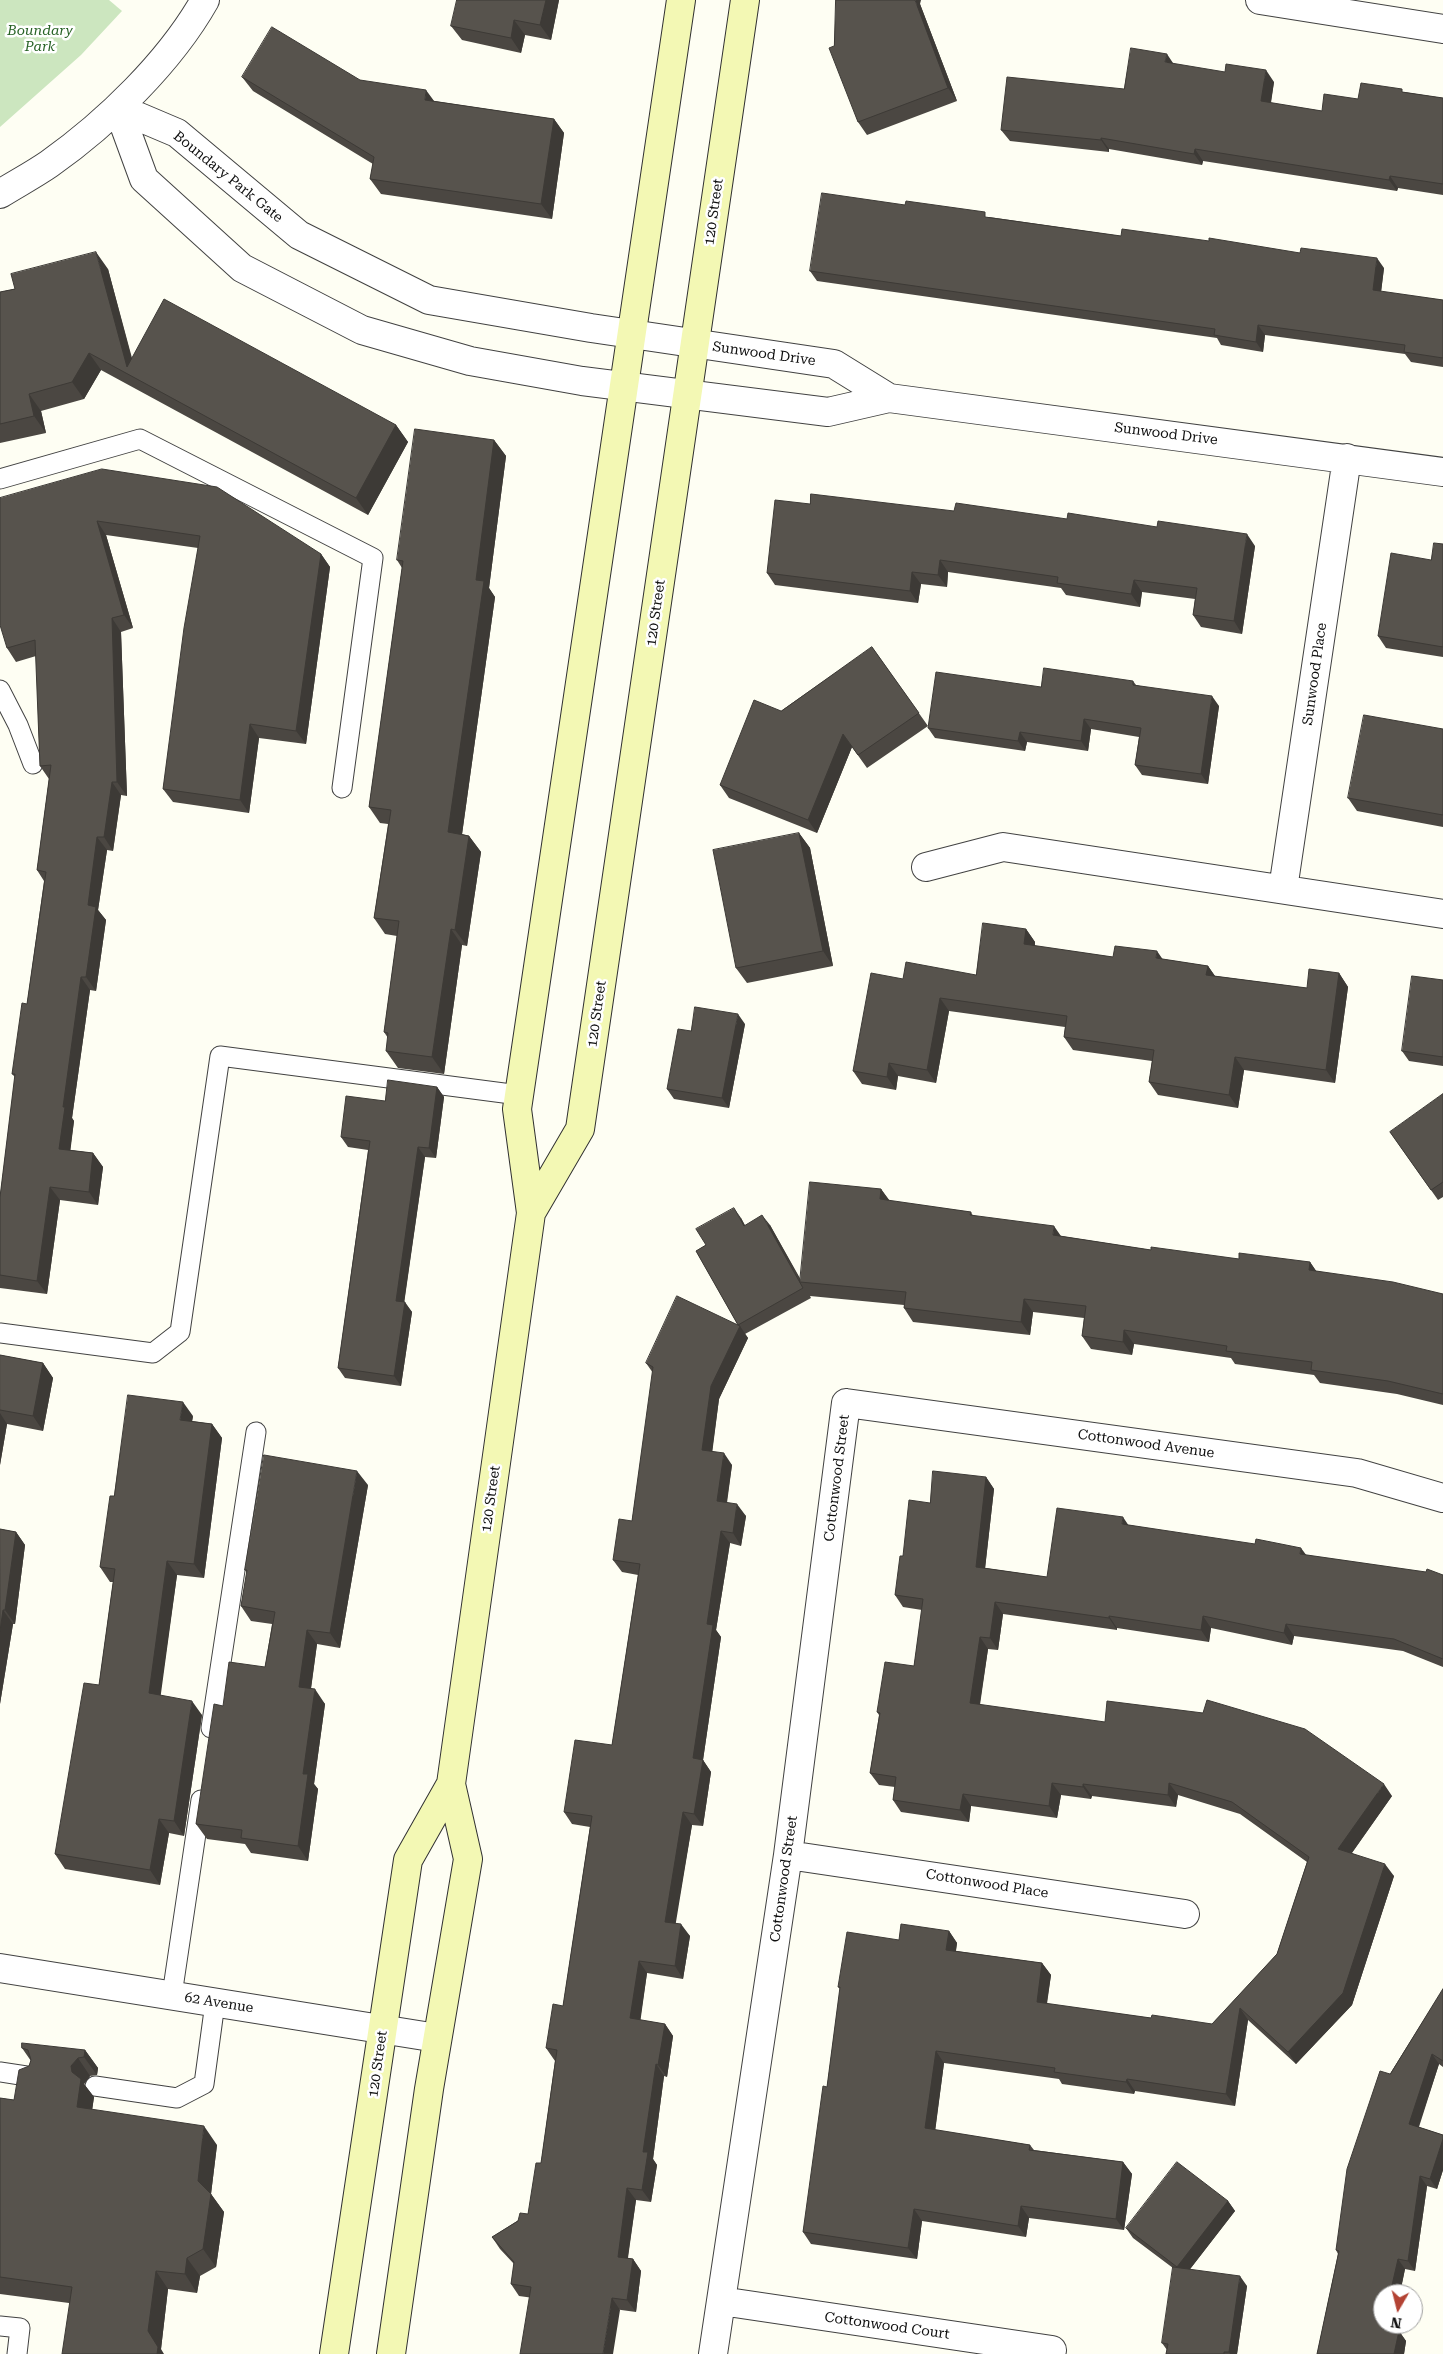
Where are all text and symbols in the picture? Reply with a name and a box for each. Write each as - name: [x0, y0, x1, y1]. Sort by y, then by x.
- park label: Boundary Park: [7, 23, 73, 56]
- street label: Boundary Park Gate: [170, 128, 286, 226]
- street label: 120 Street: [701, 178, 727, 246]
- street label: Sunwood Drive: [711, 338, 817, 370]
- street label: Sunwood Drive: [1113, 419, 1219, 449]
- street label: 120 Street: [643, 579, 669, 647]
- street label: Sunwood Place: [1299, 622, 1331, 726]
- street label: 120 Street: [584, 980, 610, 1048]
- street label: Cottonwood Street: [821, 1414, 853, 1542]
- street label: Cottonwood Avenue: [1077, 1426, 1215, 1462]
- street label: 120 Street: [478, 1465, 504, 1533]
- street label: Cottonwood Street: [767, 1815, 801, 1943]
- street label: Cottonwood Place: [925, 1866, 1049, 1902]
- street label: 62 Avenue: [183, 1989, 255, 2017]
- street label: 120 Street: [365, 2030, 391, 2098]
- north arrow: [1373, 2284, 1423, 2334]
- street label: Cottonwood Court: [823, 2309, 951, 2343]
- text: N: [1390, 2314, 1403, 2332]

